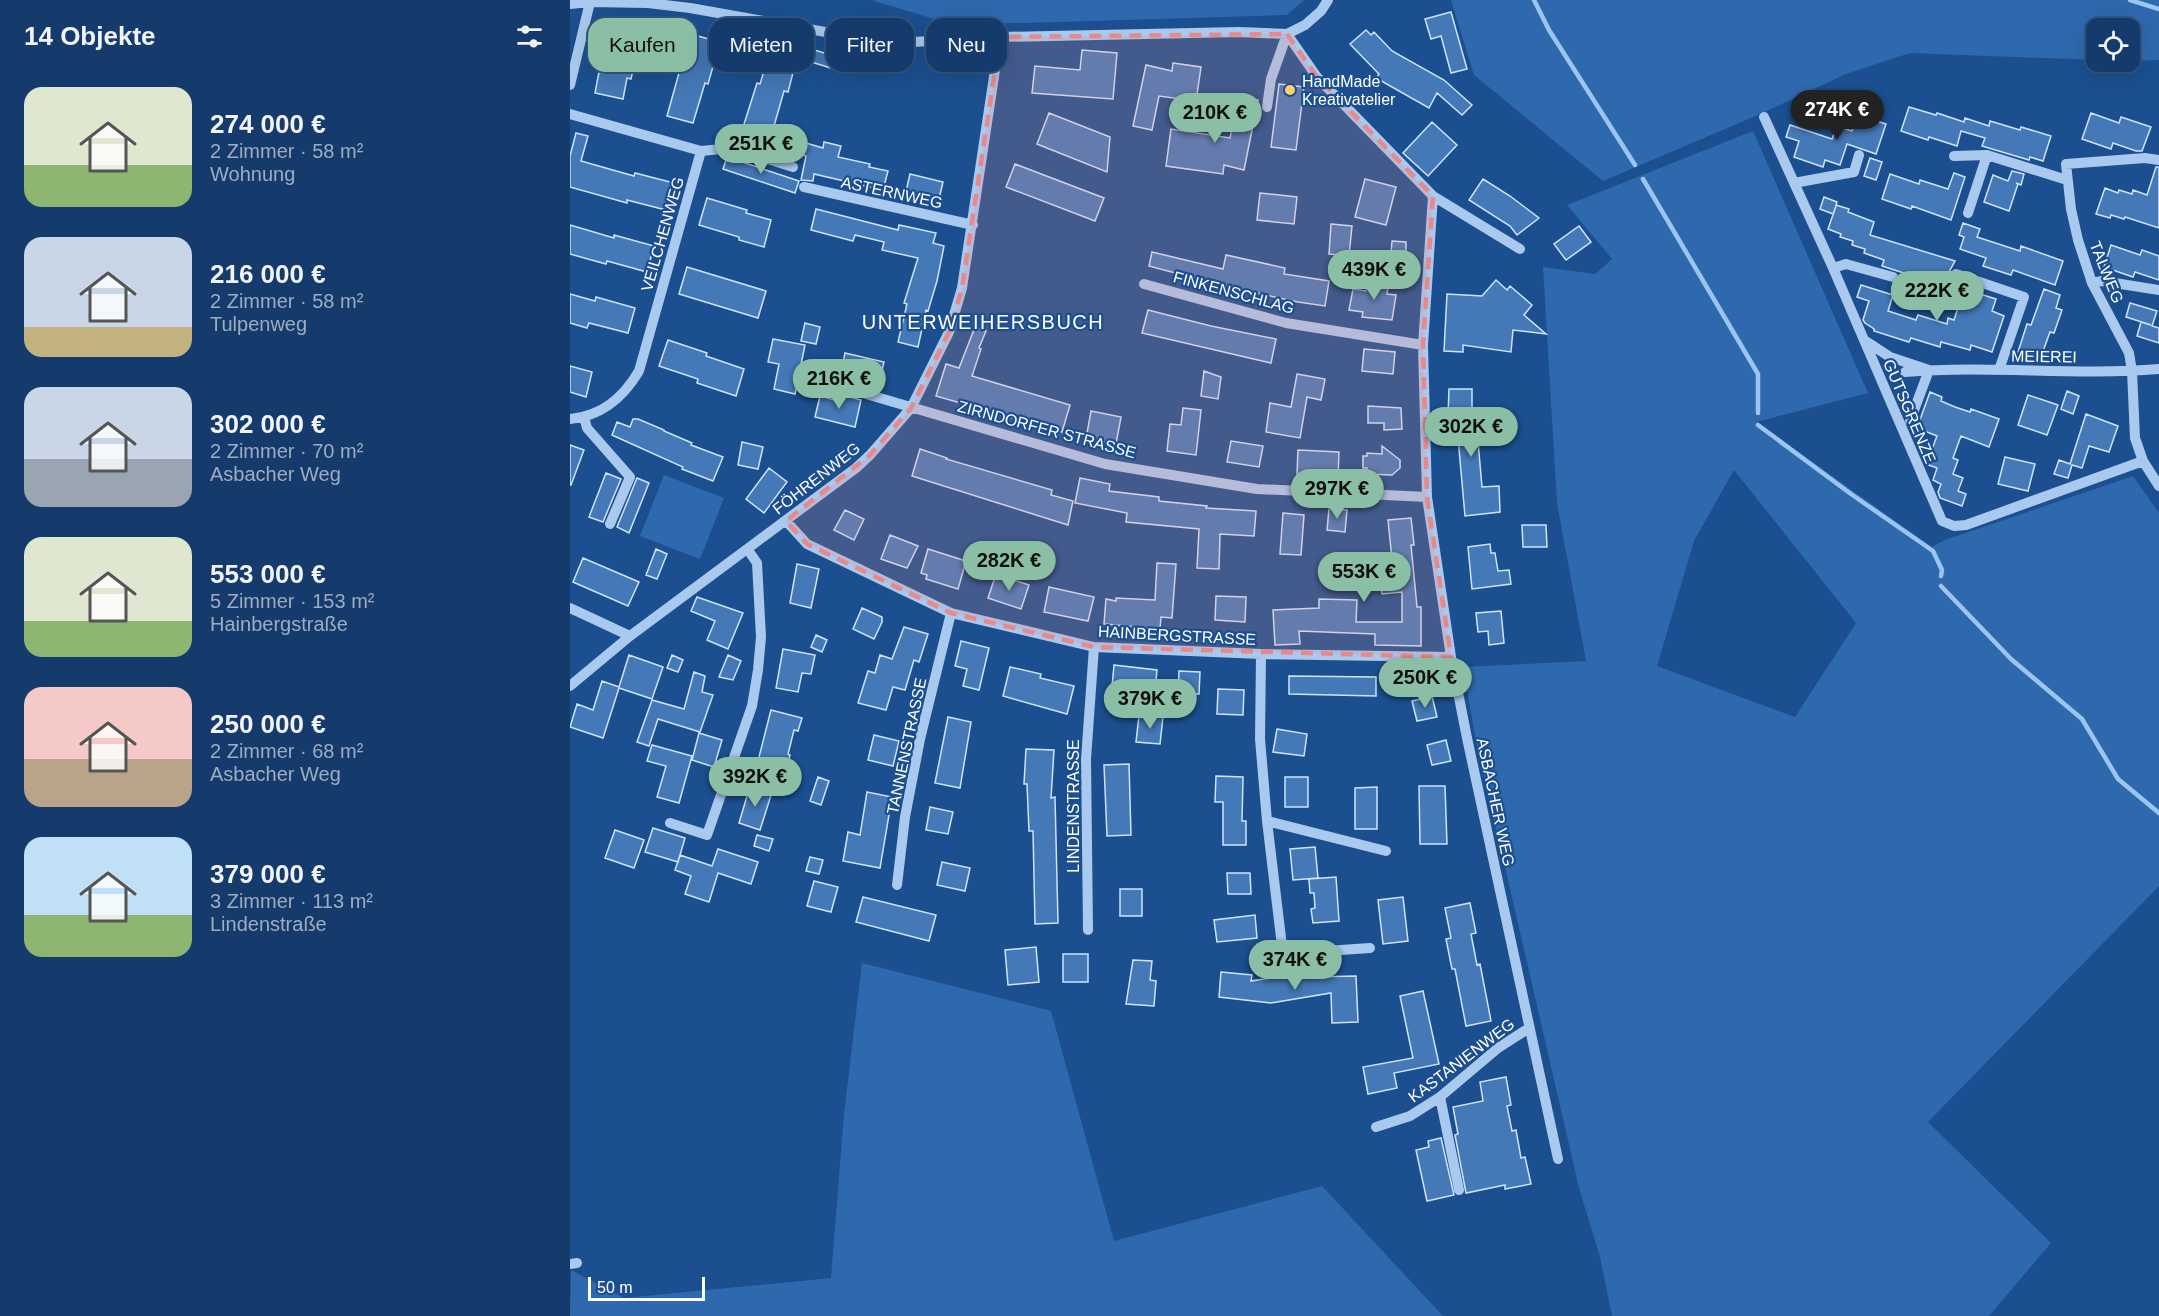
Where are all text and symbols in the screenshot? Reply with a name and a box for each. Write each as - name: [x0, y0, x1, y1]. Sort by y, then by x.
- chip: Kaufen: [588, 18, 697, 72]
- chip: Mieten: [709, 18, 814, 72]
- chip: Filter: [826, 18, 914, 72]
- chip: Neu: [926, 18, 1007, 72]
- map controls: [2086, 18, 2140, 72]
- button: locate: [2086, 18, 2140, 72]
- icon: filters: [513, 20, 546, 53]
- text: 14 Objekte: [24, 21, 156, 51]
- place label: HandMade Kreativatelier: [1302, 73, 1396, 108]
- marker: HandMade Kreativatelier: [1283, 83, 1297, 97]
- pin: 274K €: [1788, 90, 1886, 141]
- pin: 210K €: [1166, 93, 1264, 144]
- text: 274K €: [1805, 98, 1869, 120]
- text: 210K €: [1183, 101, 1247, 123]
- text: 274 000 €: [210, 109, 326, 139]
- icon: home: [72, 111, 144, 183]
- pin: 251K €: [712, 124, 810, 175]
- text: 251K €: [729, 132, 793, 154]
- text: 2 Zimmer · 58 m²: [210, 140, 363, 162]
- text: Wohnung: [210, 163, 295, 185]
- street label: ASTERNWEG: [840, 173, 944, 212]
- street label: VEILCHENWEG: [638, 175, 687, 293]
- street label: TALWEG: [2086, 239, 2127, 306]
- pin: 439K €: [1325, 250, 1423, 301]
- text: 439K €: [1342, 258, 1406, 280]
- text: 216 000 €: [210, 259, 326, 289]
- icon: home: [72, 261, 144, 333]
- street label: FINKENSCHLAG: [1172, 268, 1296, 317]
- pin: 222K €: [1888, 271, 1986, 322]
- text: 222K €: [1905, 279, 1969, 301]
- text: 2 Zimmer · 58 m²: [210, 290, 363, 312]
- district label: UNTERWEIHERSBUCH: [862, 311, 1104, 333]
- text: Tulpenweg: [210, 313, 307, 335]
- street label: MEIEREI: [2011, 347, 2077, 366]
- street label: GUTSGRENZE: [1880, 357, 1939, 466]
- pin: 216K €: [790, 359, 888, 410]
- text: 216K €: [807, 367, 871, 389]
- street label: ZIRNDORFER STRASSE: [956, 397, 1138, 462]
- pin: 302K €: [1422, 407, 1520, 458]
- text: 302 000 €: [210, 409, 326, 439]
- icon: home: [72, 411, 144, 483]
- text: 302K €: [1439, 415, 1503, 437]
- street label: FÖHRENWEG: [769, 439, 863, 518]
- text: 2 Zimmer · 70 m²: [210, 440, 363, 462]
- text: Asbacher Weg: [210, 463, 341, 485]
- pin: 297K €: [1288, 469, 1386, 520]
- text: 297K €: [1305, 477, 1369, 499]
- pin: 282K €: [960, 541, 1058, 592]
- text: 282K €: [977, 549, 1041, 571]
- pin: 553K €: [1315, 552, 1413, 603]
- text: 553 000 €: [210, 559, 326, 589]
- text: 553K €: [1332, 560, 1396, 582]
- icon: home: [72, 561, 144, 633]
- text: 5 Zimmer · 153 m²: [210, 590, 374, 612]
- text: Hainbergstraße: [210, 613, 348, 635]
- street label: HAINBERGSTRASSE: [1098, 623, 1256, 648]
- pin: 250K €: [1376, 658, 1474, 709]
- text: 250K €: [1393, 666, 1457, 688]
- street label: TANNENSTRASSE: [884, 676, 929, 816]
- pin: 379K €: [1101, 679, 1199, 730]
- text: 379K €: [1118, 687, 1182, 709]
- text: 250 000 €: [210, 709, 326, 739]
- icon: home: [72, 711, 144, 783]
- street label: ASBACHER WEG: [1474, 736, 1517, 868]
- street label: LINDENSTRASSE: [1065, 739, 1082, 873]
- text: 2 Zimmer · 68 m²: [210, 740, 363, 762]
- pin: 392K €: [706, 757, 804, 808]
- text: Asbacher Weg: [210, 763, 341, 785]
- text: 392K €: [723, 765, 787, 787]
- text: 379 000 €: [210, 859, 326, 889]
- icon: home: [72, 861, 144, 933]
- text: 3 Zimmer · 113 m²: [210, 890, 373, 912]
- text: Lindenstraße: [210, 913, 327, 935]
- pin: 374K €: [1246, 940, 1344, 991]
- text: 374K €: [1263, 948, 1327, 970]
- street label: KASTANIENWEG: [1405, 1015, 1517, 1106]
- scale bar: [588, 1274, 705, 1302]
- text: 50 m: [597, 1279, 633, 1296]

